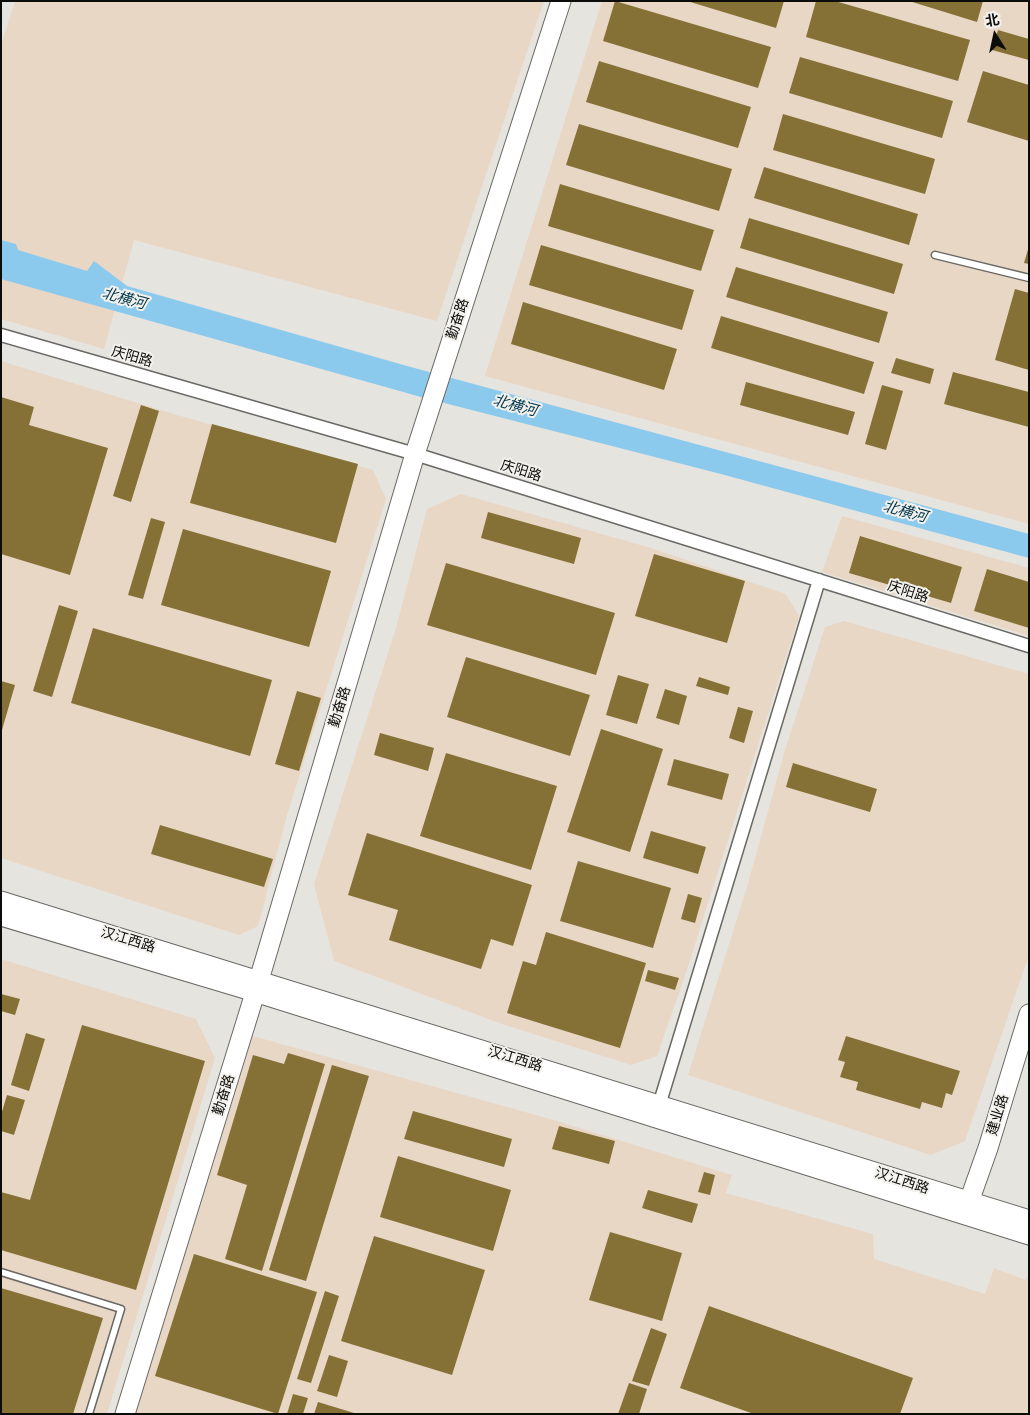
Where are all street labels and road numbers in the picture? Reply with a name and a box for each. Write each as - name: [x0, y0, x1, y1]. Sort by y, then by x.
- street label: 勤奋路: [444, 296, 472, 342]
- street label: 庆阳路: [109, 343, 155, 371]
- street label: 庆阳路: [498, 457, 544, 485]
- street label: 庆阳路: [885, 578, 931, 606]
- street label: 勤奋路: [326, 684, 354, 730]
- street label: 汉江西路: [99, 924, 157, 956]
- street label: 汉江西路: [486, 1043, 544, 1075]
- street label: 勤奋路: [210, 1072, 238, 1118]
- street label: 建业路: [984, 1092, 1012, 1138]
- street label: 汉江西路: [873, 1164, 931, 1198]

